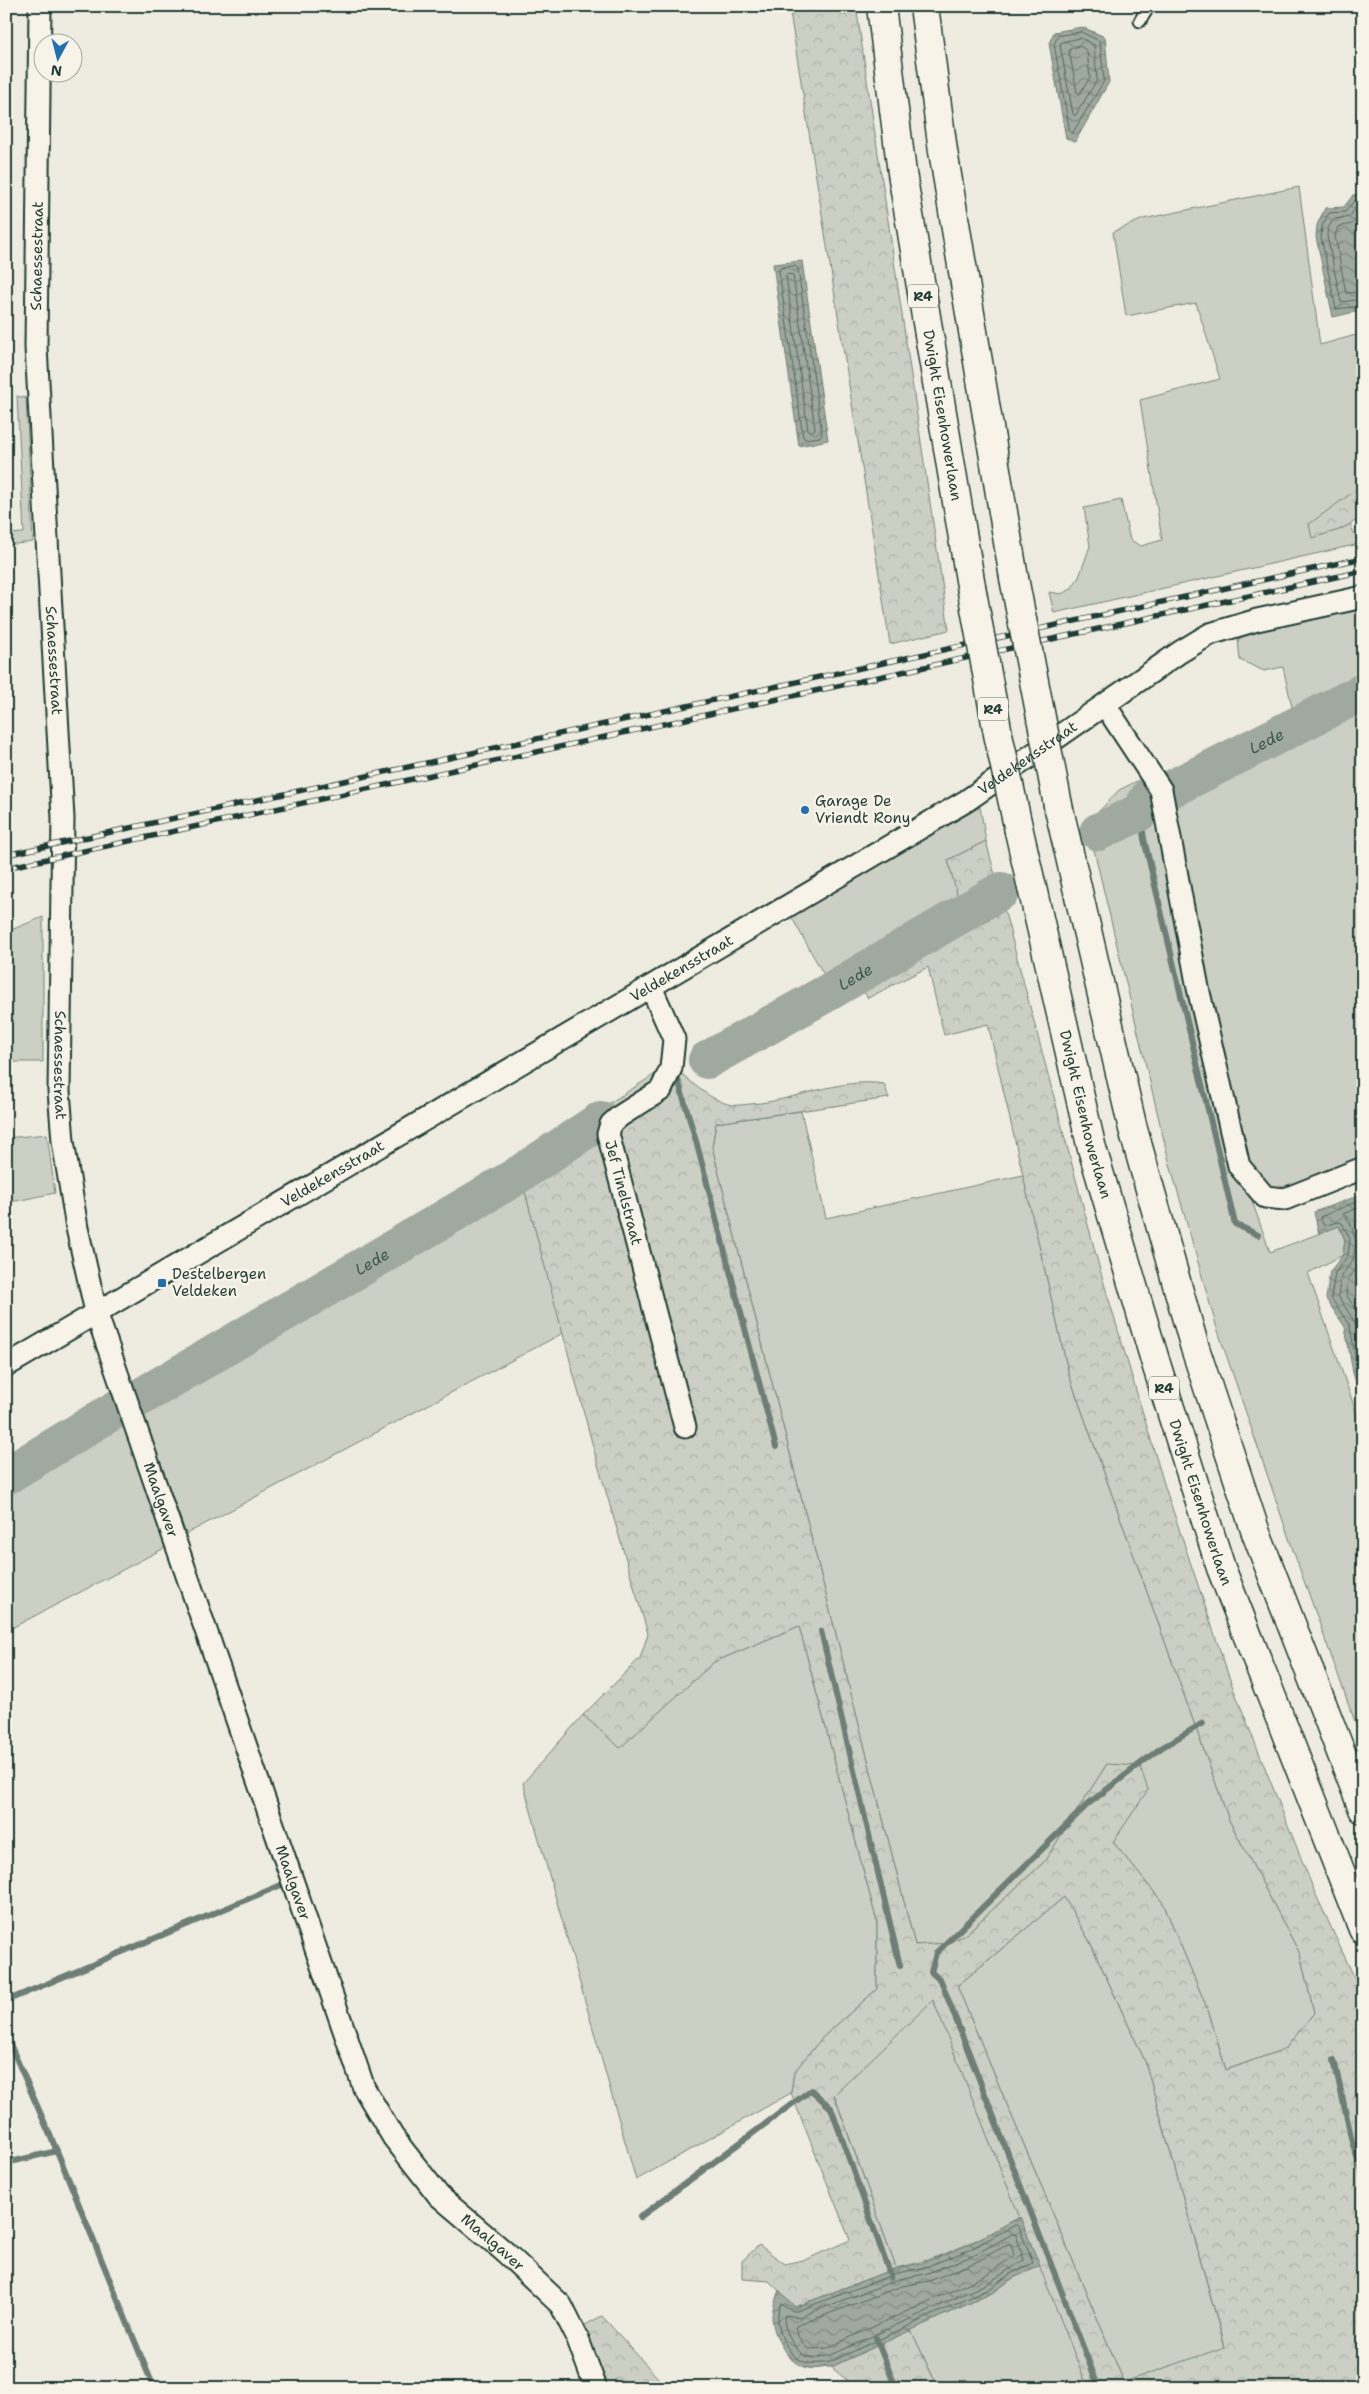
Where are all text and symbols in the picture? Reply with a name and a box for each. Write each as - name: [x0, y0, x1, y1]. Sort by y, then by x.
- north arrow: [32, 32, 82, 82]
- text: N: [50, 61, 63, 81]
- street label: Schaessestraat: [26, 201, 48, 311]
- road number: R4: [908, 284, 938, 308]
- street label: Dwight Eisenhowerlaan: [918, 328, 967, 502]
- street label: Schaessestraat: [41, 605, 67, 716]
- road number: R4: [978, 698, 1008, 721]
- street label: Veldekensstraat: [974, 717, 1081, 800]
- water label: Lede: [1245, 724, 1288, 759]
- place label: Garage De Vriendt Rony: [815, 791, 910, 828]
- marker: Garage De Vriendt Rony: [799, 804, 811, 816]
- street label: Veldekensstraat: [626, 930, 737, 1007]
- water label: Lede: [834, 959, 876, 995]
- street label: Schaessestraat: [49, 1010, 71, 1121]
- street label: Dwight Eisenhowerlaan: [1055, 1028, 1116, 1201]
- street label: Veldekensstraat: [277, 1136, 388, 1212]
- street label: Jef Tinelstraat: [600, 1138, 647, 1247]
- water label: Lede: [351, 1243, 393, 1280]
- place label: Destelbergen Veldeken: [172, 1264, 266, 1301]
- marker: Destelbergen Veldeken: [156, 1277, 168, 1289]
- road number: R4: [1149, 1376, 1179, 1400]
- street label: Dwight Eisenhowerlaan: [1164, 1417, 1237, 1588]
- street label: Maalgaver: [139, 1460, 183, 1540]
- street label: Maalgaver: [271, 1842, 315, 1923]
- street label: Maalgaver: [457, 2209, 529, 2276]

